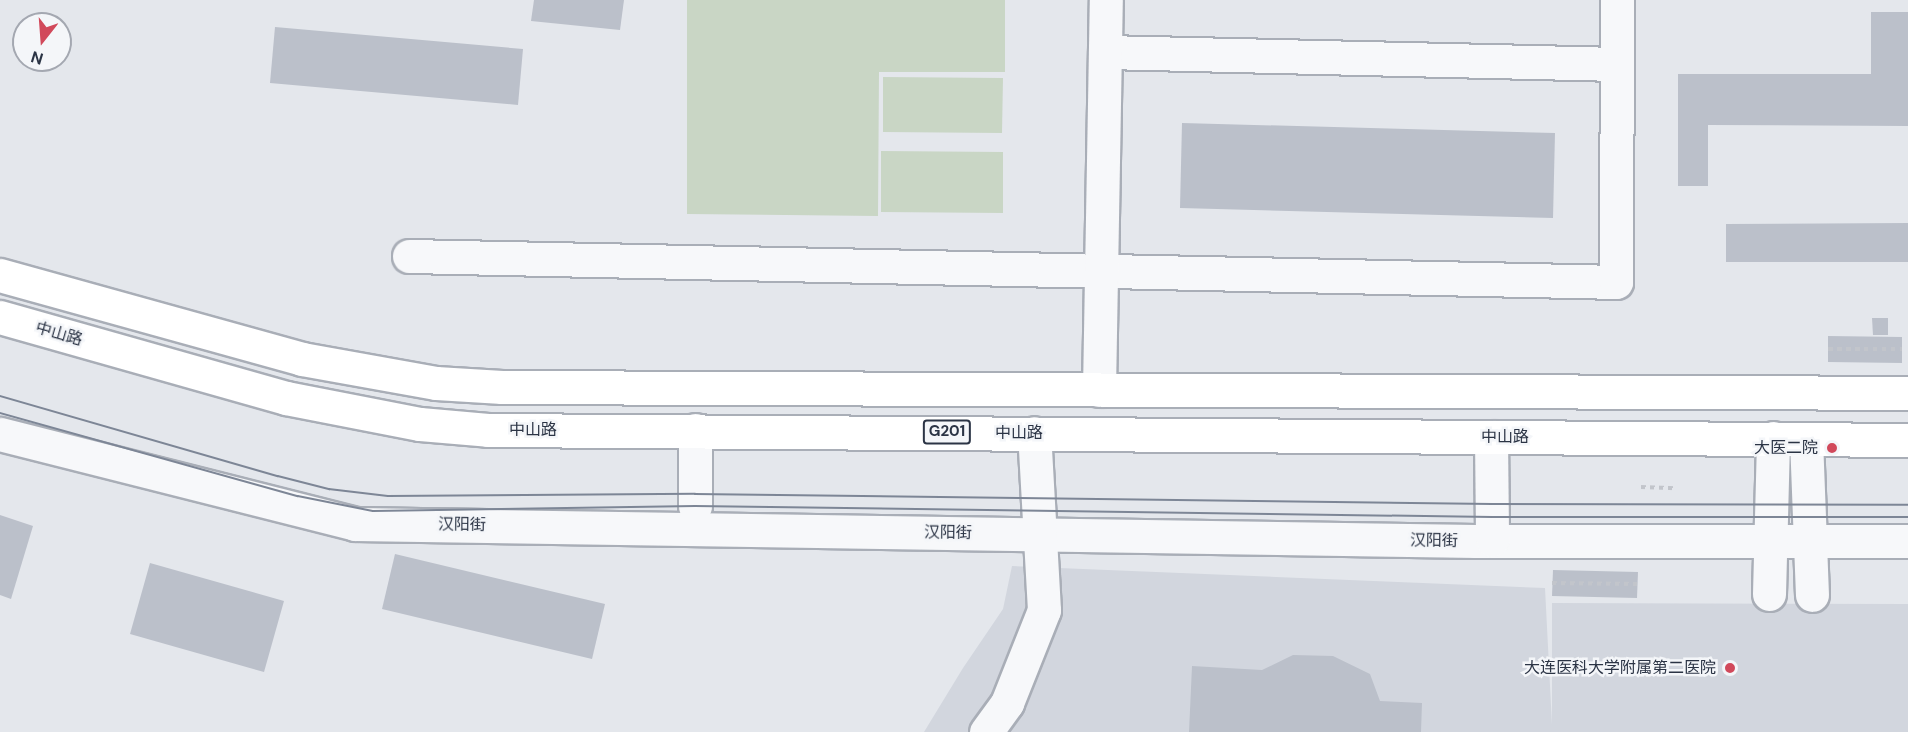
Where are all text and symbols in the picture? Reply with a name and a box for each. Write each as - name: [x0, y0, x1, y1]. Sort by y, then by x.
- north arrow: [12, 12, 72, 72]
- text: N: [29, 46, 46, 70]
- street label: 中山路: [33, 318, 85, 350]
- street label: 中山路: [509, 420, 557, 440]
- road number: G201: [922, 420, 972, 444]
- street label: 中山路: [995, 423, 1043, 443]
- street label: 中山路: [1481, 427, 1529, 447]
- place label: 大医二院: [1754, 438, 1818, 458]
- marker: 大医二院: [1823, 439, 1841, 457]
- street label: 汉阳街: [438, 515, 486, 535]
- street label: 汉阳街: [924, 523, 972, 543]
- street label: 汉阳街: [1410, 531, 1458, 551]
- place label: 大连医科大学附属第二医院: [1524, 658, 1716, 678]
- marker: 大连医科大学附属第二医院: [1721, 659, 1739, 677]

